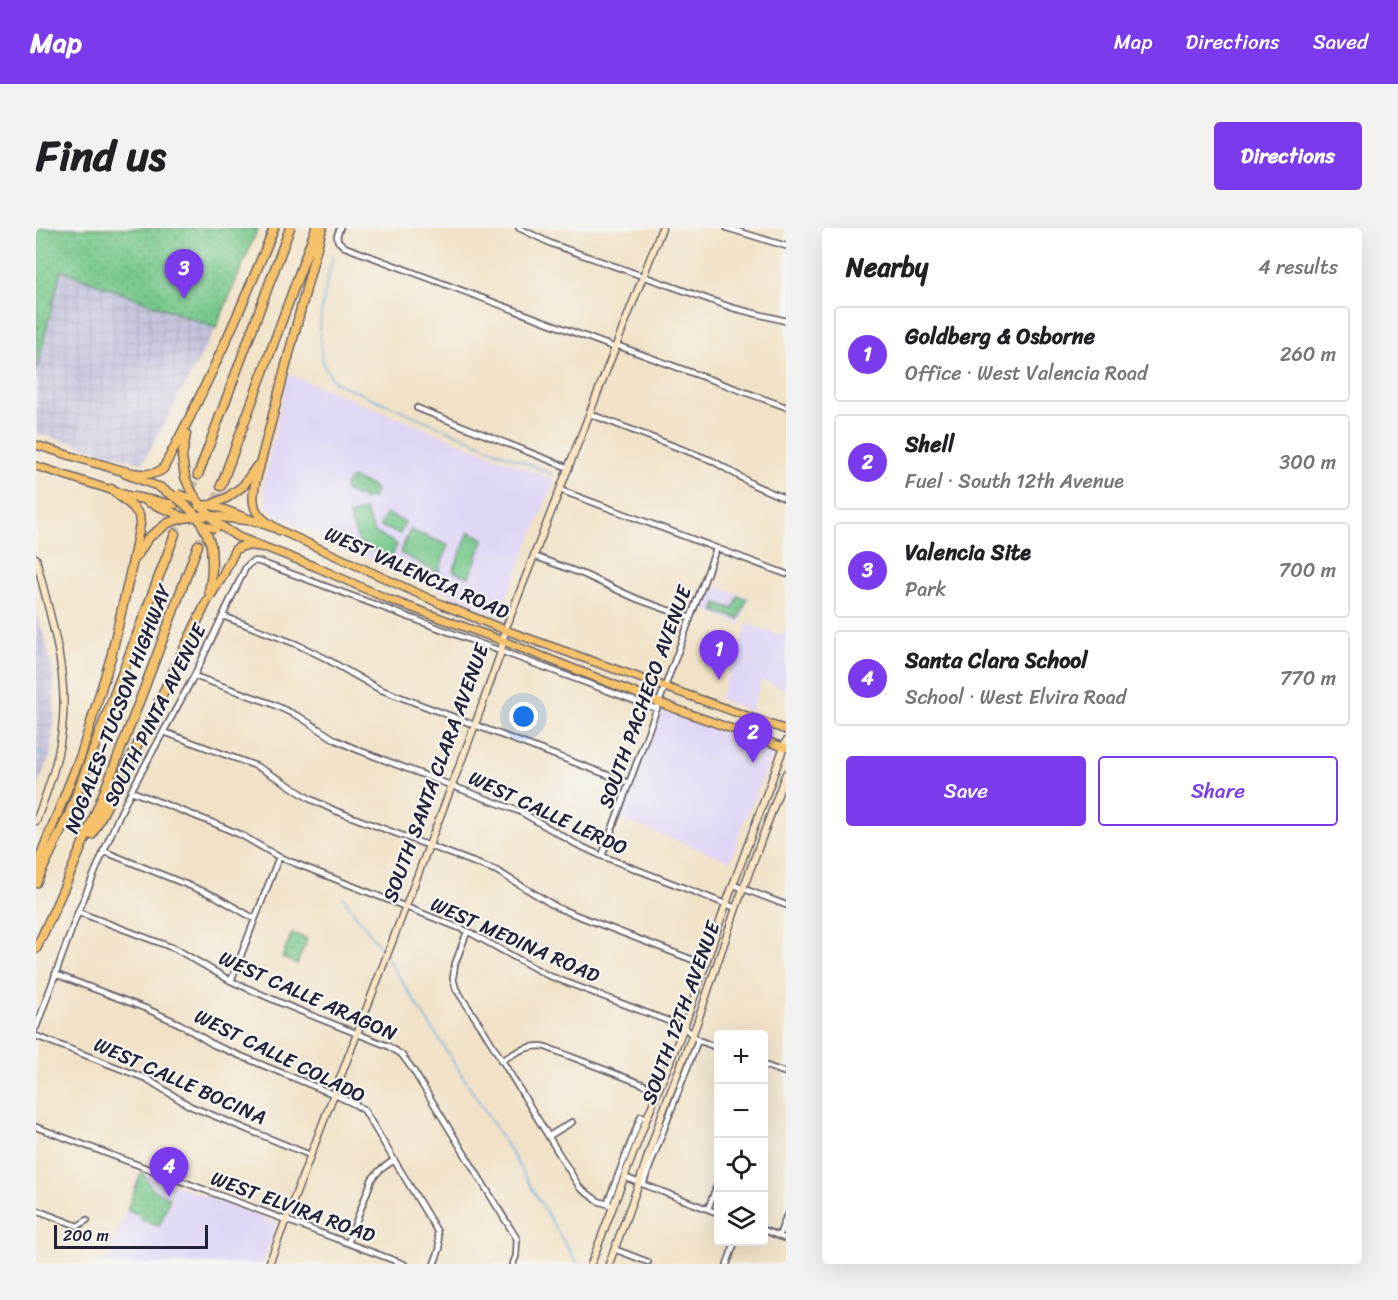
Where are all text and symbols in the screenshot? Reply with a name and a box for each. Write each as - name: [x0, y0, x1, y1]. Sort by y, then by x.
- text: Map: [30, 18, 82, 67]
- text: Map: [1114, 23, 1152, 61]
- text: Directions: [1185, 23, 1280, 61]
- text: Saved: [1313, 23, 1368, 61]
- text: Find us: [36, 119, 166, 193]
- button: Directions: [1214, 122, 1362, 190]
- text: Nearby: [846, 244, 928, 290]
- pin: 3: [164, 250, 204, 299]
- text: 4 results: [1258, 250, 1338, 285]
- text: Goldberg & Osborne: [905, 317, 1095, 356]
- text: 1: [863, 337, 872, 372]
- text: 260 m: [1280, 337, 1336, 372]
- text: Office · West Valencia Road: [905, 356, 1147, 391]
- text: Shell: [905, 425, 954, 464]
- text: 2: [862, 445, 873, 480]
- text: 300 m: [1279, 445, 1336, 480]
- text: Fuel · South 12th Avenue: [905, 464, 1124, 499]
- street label: WEST VALENCIA ROAD: [319, 516, 515, 630]
- text: Valencia Site: [905, 533, 1031, 572]
- text: 3: [862, 553, 873, 588]
- text: 700 m: [1279, 553, 1336, 588]
- text: Park: [905, 572, 946, 607]
- street label: NOGALES–TUCSON HIGHWAY: [54, 578, 182, 839]
- street label: SOUTH PACHECO AVENUE: [588, 579, 702, 813]
- street label: SOUTH PINTA AVENUE: [94, 616, 217, 813]
- pin: 1: [700, 630, 738, 680]
- street label: SOUTH SANTA CLARA AVENUE: [373, 637, 500, 907]
- text: Santa Clara School: [905, 641, 1088, 680]
- text: 4: [861, 661, 874, 696]
- text: 770 m: [1280, 661, 1336, 696]
- text: School · West Elvira Road: [905, 680, 1126, 715]
- your location: [509, 702, 538, 731]
- pin: 2: [734, 714, 772, 763]
- button: Save: [846, 756, 1086, 826]
- button: Share: [1098, 756, 1338, 826]
- street label: WEST CALLE LERDO: [463, 761, 633, 865]
- street label: WEST MEDINA ROAD: [425, 887, 605, 993]
- street label: SOUTH 12TH AVENUE: [632, 915, 731, 1110]
- street label: WEST CALLE ARAGON: [213, 941, 403, 1051]
- street label: WEST CALLE COLADO: [188, 999, 372, 1113]
- street label: WEST CALLE BOCINA: [88, 1027, 272, 1135]
- map controls: [714, 1030, 768, 1246]
- button: +: [714, 1030, 768, 1084]
- button: −: [714, 1084, 768, 1138]
- button: locate: [714, 1138, 768, 1192]
- pin: 4: [150, 1148, 188, 1197]
- street label: WEST ELVIRA ROAD: [206, 1161, 380, 1253]
- button: layers: [714, 1192, 768, 1246]
- text: 200 m: [63, 1221, 109, 1250]
- scale bar: [54, 1222, 208, 1250]

